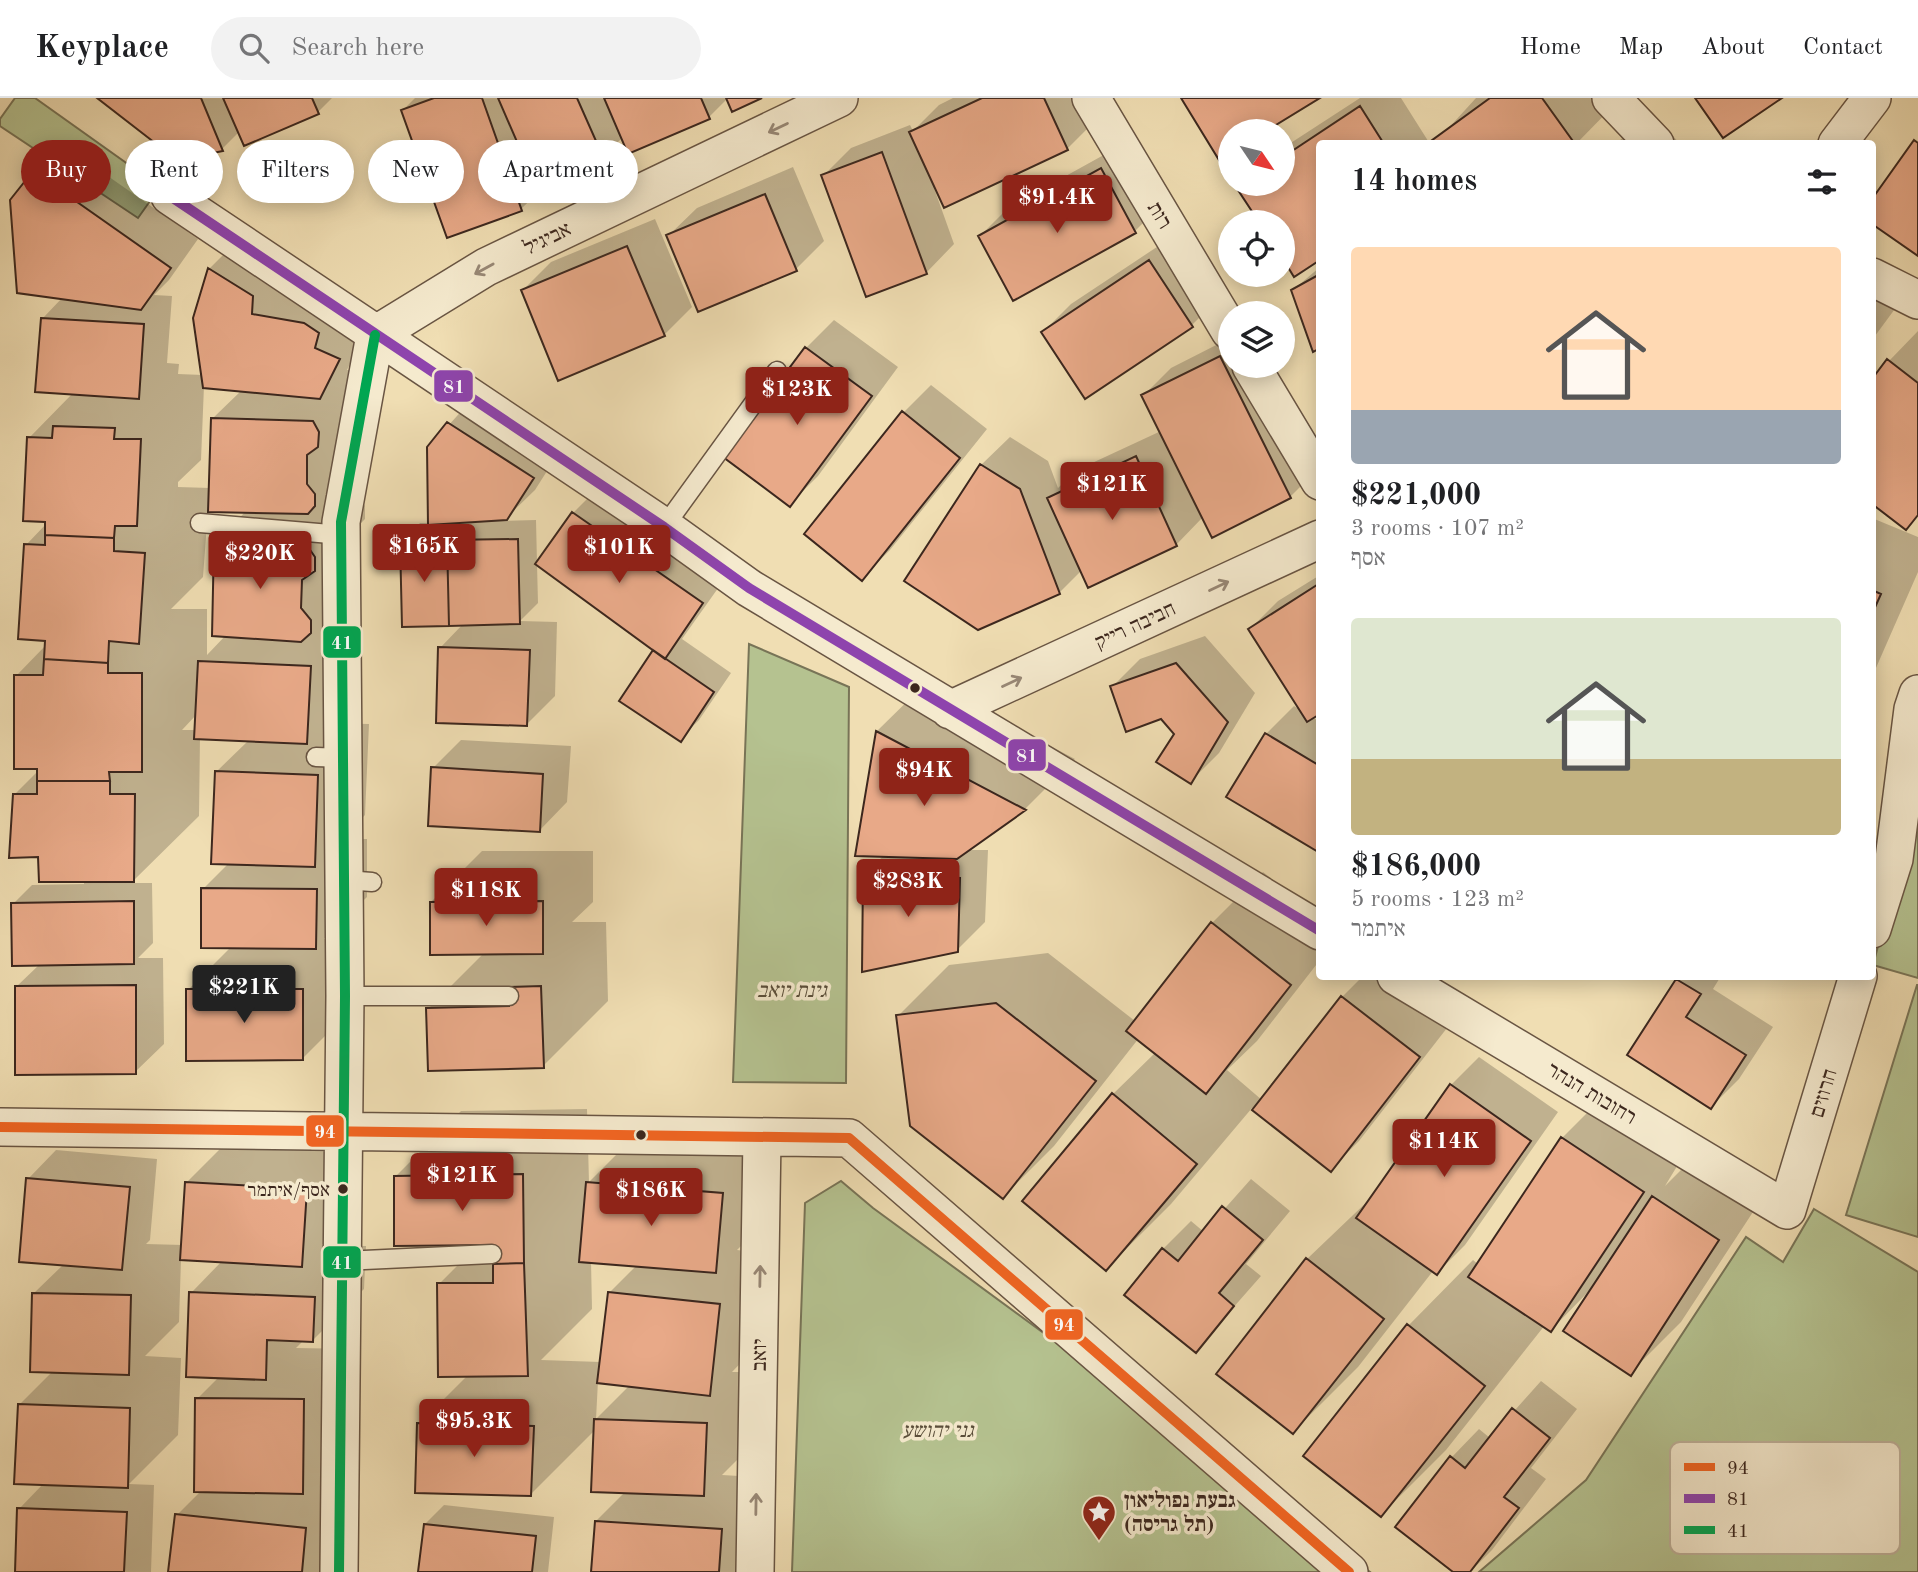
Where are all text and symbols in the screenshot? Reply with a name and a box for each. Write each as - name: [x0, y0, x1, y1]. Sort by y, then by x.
- search box: [211, 17, 701, 80]
- icon: search: [235, 29, 273, 67]
- text: Keyplace: [35, 32, 169, 65]
- text: Search here: [291, 35, 424, 61]
- text: Home: [1520, 36, 1581, 60]
- text: Map: [1619, 36, 1663, 60]
- text: About: [1701, 36, 1765, 60]
- text: Contact: [1803, 36, 1883, 60]
- north arrow: [1218, 119, 1295, 196]
- map controls: [1218, 119, 1295, 378]
- one-way arrow: [768, 121, 789, 135]
- chip: Buy: [21, 140, 111, 203]
- chip: Rent: [125, 140, 223, 203]
- chip: Filters: [237, 140, 354, 203]
- chip: New: [368, 140, 464, 203]
- chip: Apartment: [478, 140, 638, 203]
- icon: filters: [1803, 163, 1841, 201]
- text: 14 homes: [1351, 167, 1477, 197]
- pin: $91.4K: [1000, 176, 1114, 235]
- text: $91.4K: [1018, 186, 1096, 209]
- street label: רות: [1143, 199, 1175, 233]
- button: locate: [1218, 210, 1295, 287]
- street label: אביגיל: [520, 218, 575, 260]
- one-way arrow: [475, 262, 495, 276]
- icon: home: [1533, 292, 1659, 418]
- button: layers: [1218, 301, 1295, 378]
- pin: $123K: [748, 368, 846, 427]
- line badge: 81: [433, 369, 474, 403]
- text: $123K: [761, 378, 833, 401]
- text: 81: [443, 379, 465, 398]
- pin: $121K: [1063, 462, 1161, 522]
- text: $121K: [1076, 473, 1148, 496]
- text: $221,000: [1351, 481, 1481, 511]
- text: 3 rooms · 107 m²: [1351, 517, 1524, 540]
- pin: $165K: [375, 524, 473, 584]
- pin: $101K: [570, 526, 668, 585]
- pin: $220K: [211, 532, 309, 591]
- text: $165K: [388, 535, 460, 558]
- text: $101K: [583, 536, 655, 559]
- text: $220K: [224, 542, 296, 565]
- text: אסף: [1351, 547, 1386, 570]
- one-way arrow: [1207, 579, 1229, 592]
- street label: חביבה רייק: [1092, 599, 1179, 654]
- line badge: 41: [322, 625, 362, 659]
- text: 41: [331, 635, 353, 654]
- icon: home: [1533, 663, 1659, 789]
- one-way arrow: [1001, 674, 1022, 688]
- unlabelled marker: [908, 681, 922, 695]
- line badge: 81: [1007, 738, 1047, 772]
- pin: $94K: [883, 748, 965, 808]
- text: 81: [1016, 748, 1038, 767]
- text: $94K: [895, 759, 953, 782]
- text: $186,000: [1351, 852, 1481, 882]
- pin: $283K: [859, 860, 957, 919]
- pin: $118K: [437, 868, 535, 928]
- text: $283K: [872, 870, 944, 893]
- text: $118K: [450, 879, 522, 902]
- text: 5 rooms · 123 m²: [1351, 888, 1524, 911]
- text: איתמר: [1351, 918, 1406, 941]
- pin: $221K: [195, 965, 293, 1025]
- text: $221K: [208, 976, 280, 999]
- park label: גינת יואב: [757, 981, 829, 1002]
- street label: רחובות הנהר: [1543, 1060, 1640, 1129]
- street label: חרוזים: [1807, 1067, 1842, 1120]
- line badge: 94: [305, 1114, 345, 1148]
- pin: $114K: [1395, 1119, 1493, 1179]
- text: 94: [314, 1124, 336, 1143]
- unlabelled marker: [634, 1128, 648, 1142]
- text: $114K: [1408, 1130, 1480, 1153]
- pin: $121K: [413, 1154, 511, 1213]
- text: $121K: [426, 1164, 498, 1187]
- pin: $186K: [602, 1168, 700, 1228]
- text: $186K: [615, 1179, 687, 1202]
- place label: אסף/איתמר: [248, 1182, 330, 1201]
- marker: אסף/איתמר: [336, 1182, 350, 1196]
- line badge: 41: [322, 1245, 362, 1279]
- text: 41: [331, 1255, 353, 1274]
- one-way arrow: [753, 1265, 767, 1288]
- line badge: 94: [1044, 1308, 1084, 1341]
- text: 94: [1053, 1317, 1075, 1336]
- street label: יואב: [750, 1338, 771, 1372]
- pin: $95.3K: [417, 1400, 531, 1459]
- text: $95.3K: [435, 1410, 513, 1433]
- park label: גני יהושע: [902, 1421, 975, 1442]
- legend: [1670, 1442, 1900, 1554]
- text: 94: [1727, 1460, 1749, 1479]
- place label: גבעת נפוליאון (תל גריסה): [1124, 1490, 1236, 1536]
- text: 81: [1727, 1491, 1749, 1510]
- one-way arrow: [749, 1493, 763, 1516]
- place icon: גבעת נפוליאון (תל גריסה): [1080, 1493, 1118, 1542]
- text: 41: [1727, 1523, 1749, 1542]

